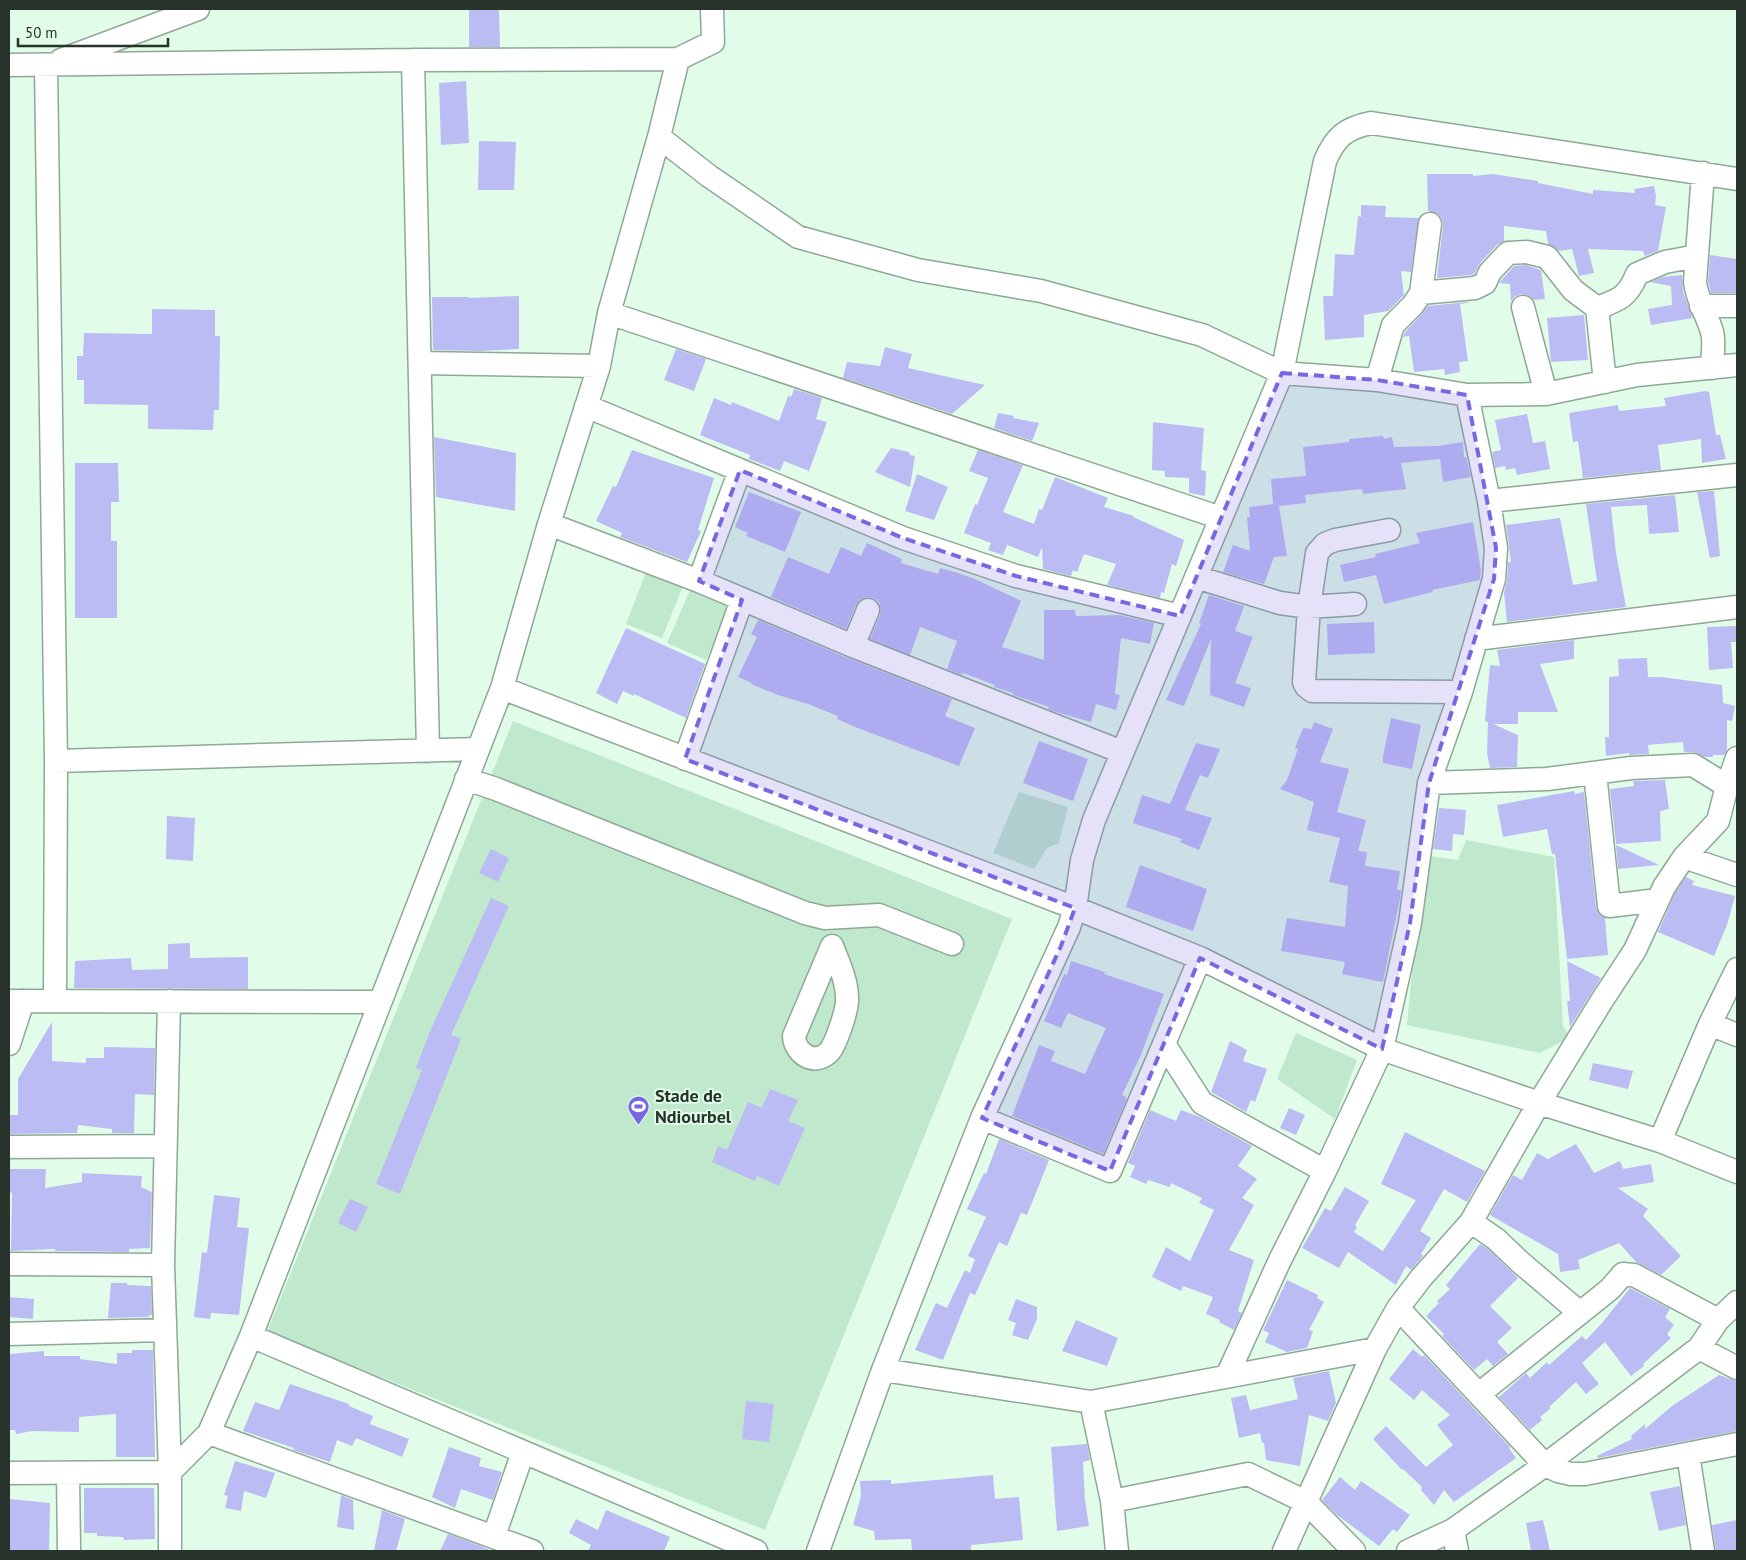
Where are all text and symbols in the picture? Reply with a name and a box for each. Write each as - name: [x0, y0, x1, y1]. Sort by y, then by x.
- scale bar: [18, 15, 168, 47]
- text: 50 m: [25, 23, 58, 42]
- place label: Stade de Ndiourbel: [655, 1084, 732, 1128]
- sports icon: Stade de Ndiourbel: [627, 1094, 651, 1125]

